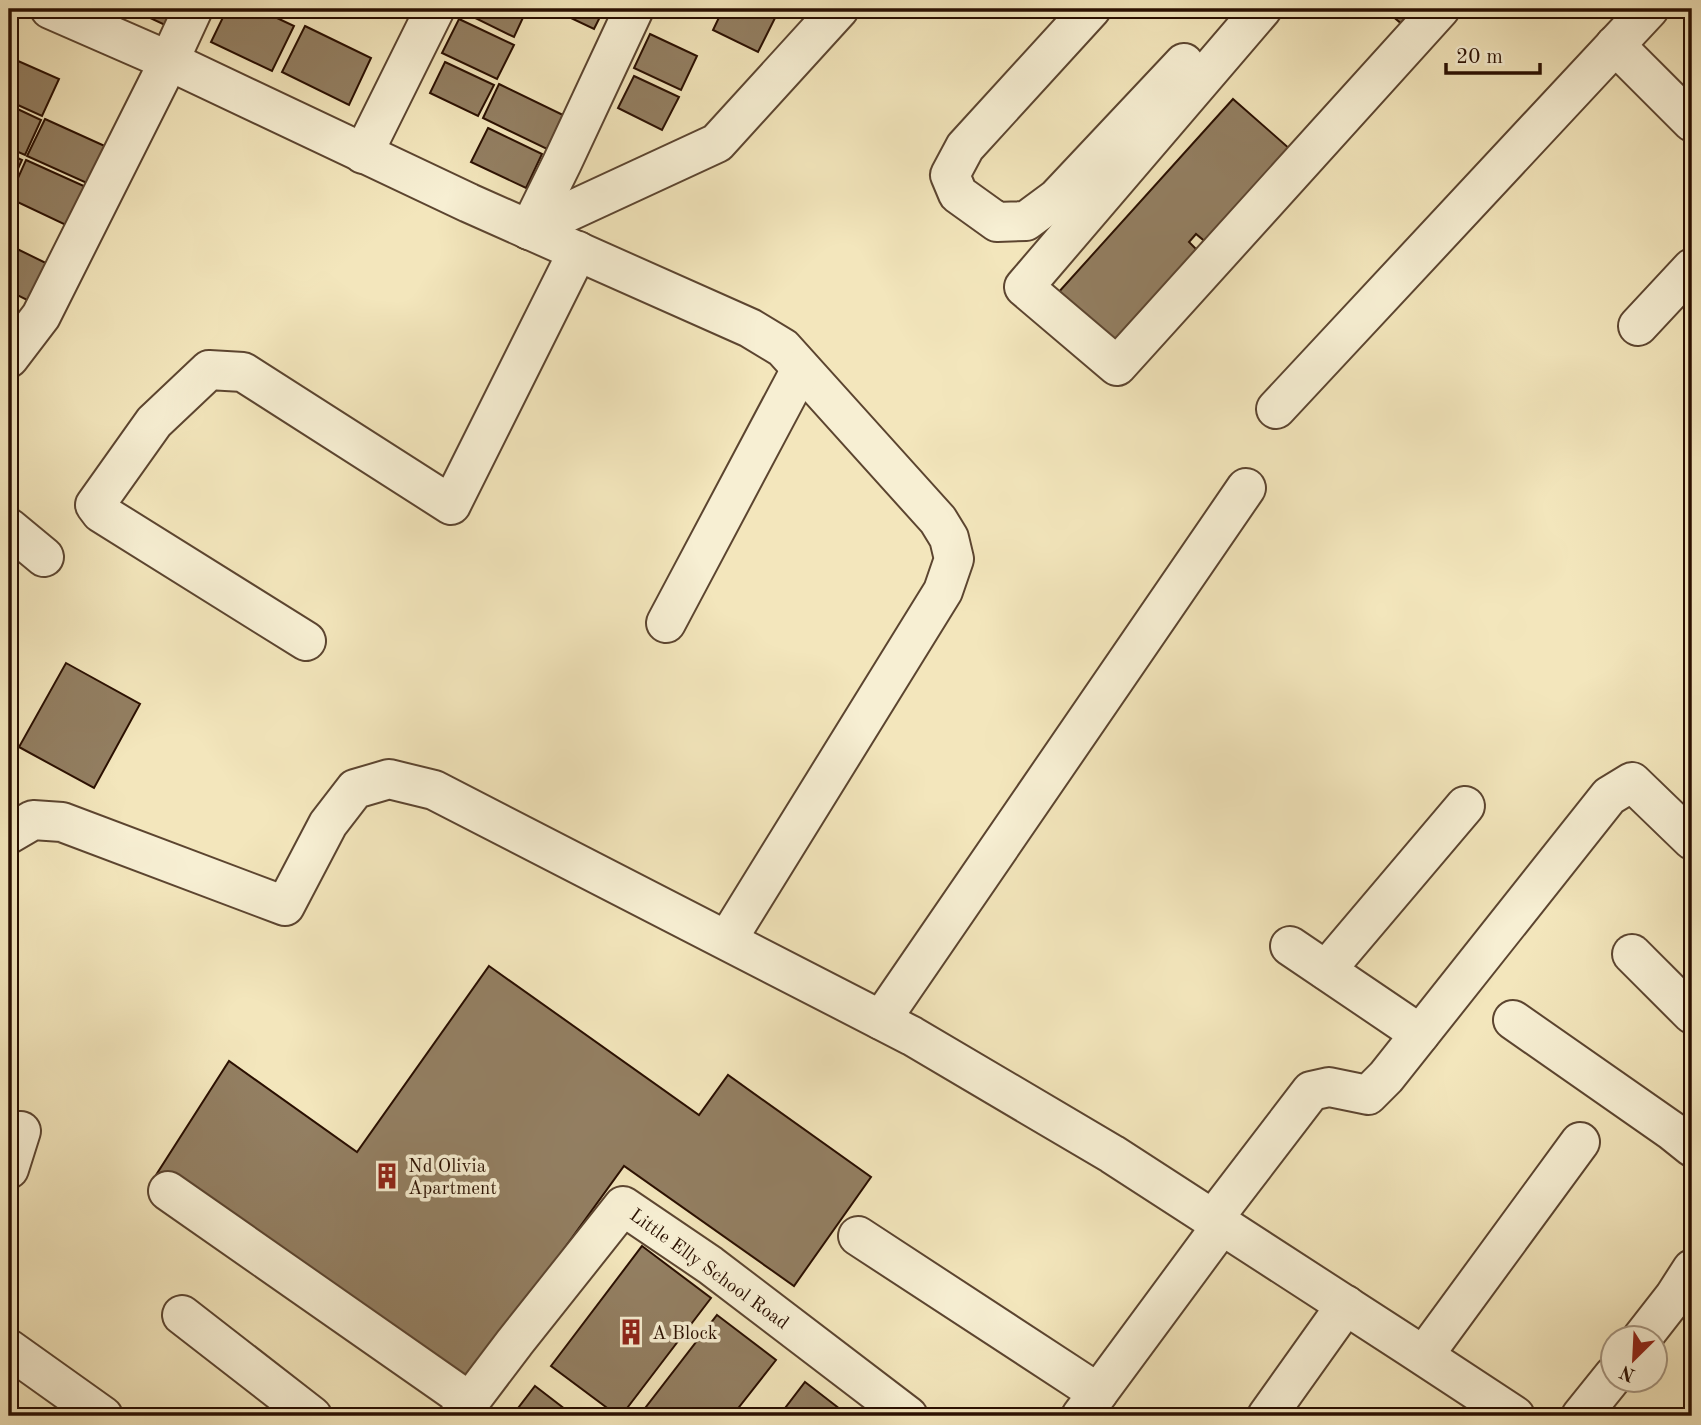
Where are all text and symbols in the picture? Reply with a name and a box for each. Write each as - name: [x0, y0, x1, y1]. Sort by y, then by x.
- scale bar: [1446, 32, 1540, 76]
- text: 20 m: [1456, 47, 1503, 68]
- place label: Nd Olivia Apartment: [408, 1158, 497, 1199]
- building icon: Nd Olivia Apartment: [372, 1161, 402, 1191]
- street label: Little Elly School Road: [626, 1206, 791, 1334]
- building icon: A Block: [616, 1317, 646, 1347]
- north arrow: [1600, 1324, 1670, 1394]
- place label: A Block: [652, 1325, 718, 1344]
- text: N: [1617, 1360, 1639, 1384]

